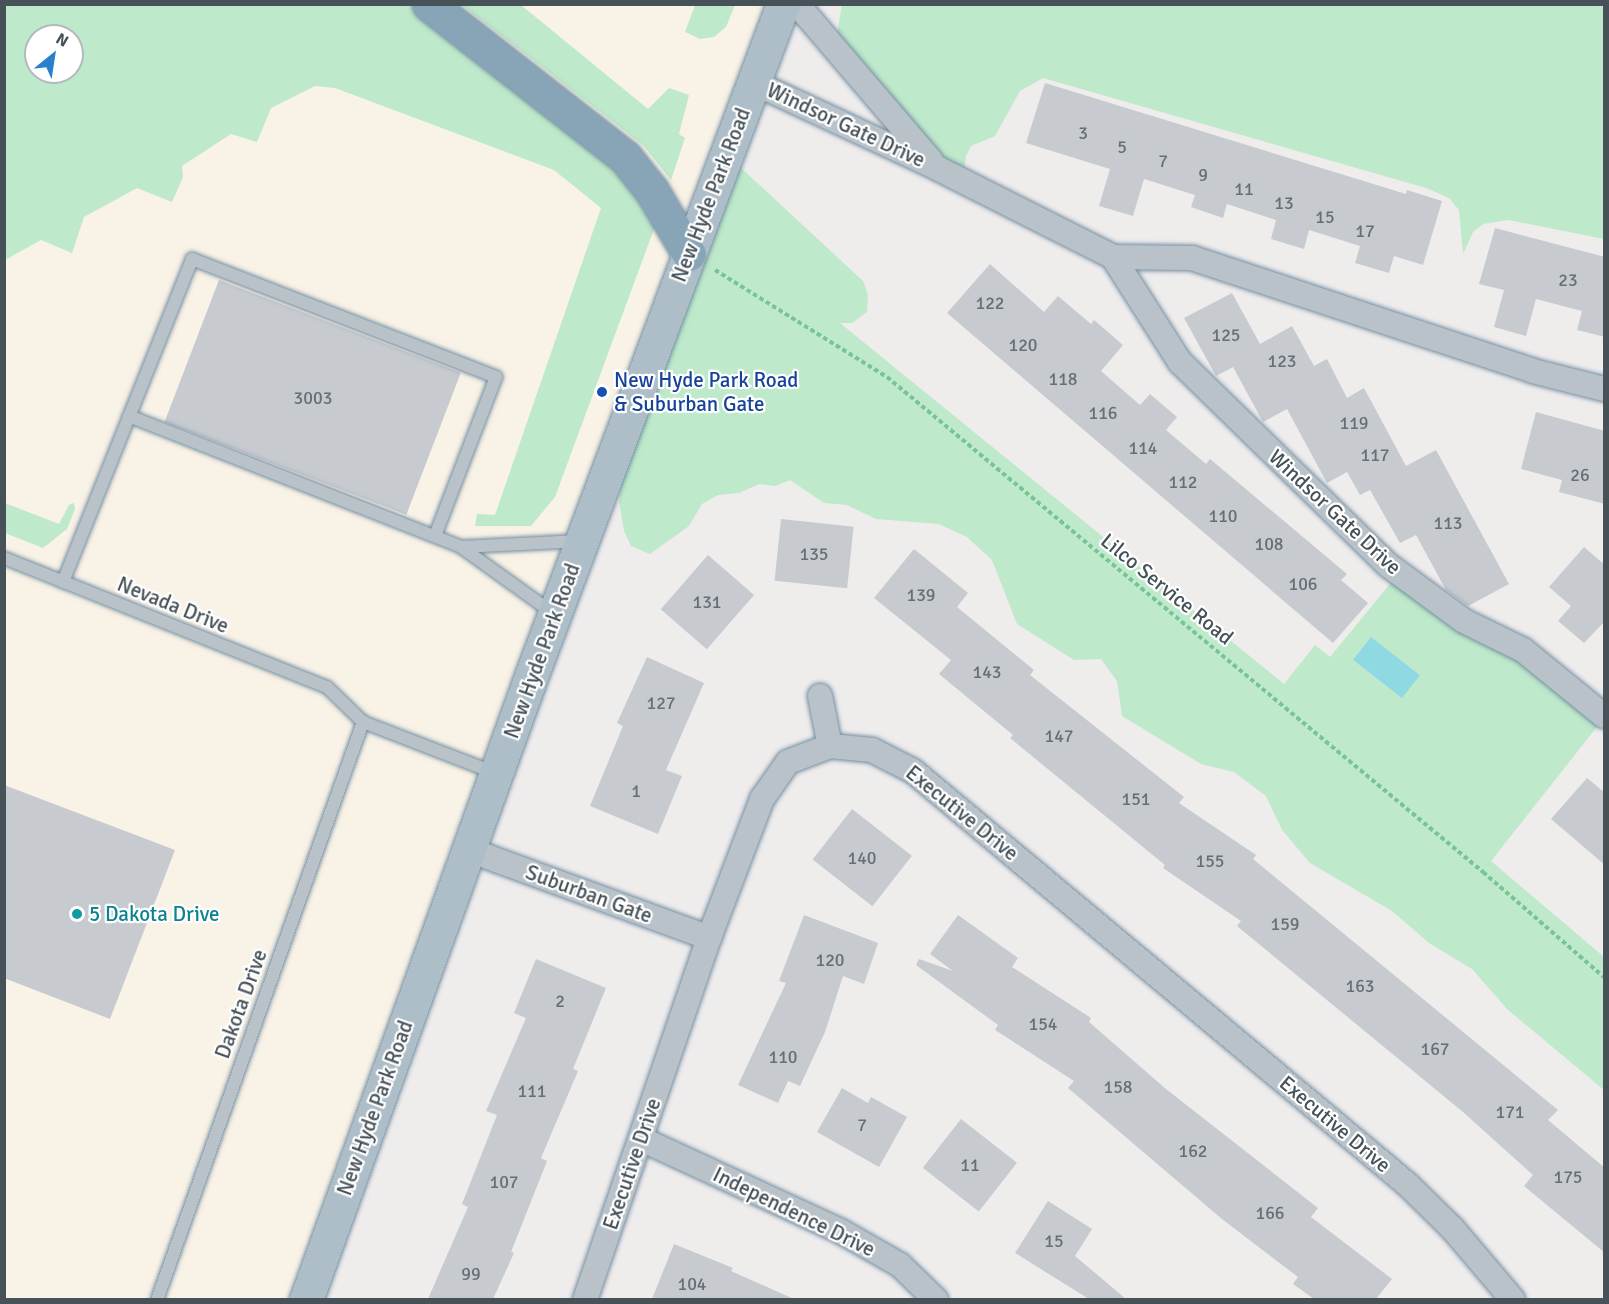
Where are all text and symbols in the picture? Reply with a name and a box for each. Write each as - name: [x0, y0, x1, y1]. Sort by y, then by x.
- north arrow: [24, 24, 84, 84]
- text: N: [52, 29, 72, 52]
- street label: Windsor Gate Drive: [763, 77, 929, 173]
- street label: New Hyde Park Road: [666, 104, 756, 286]
- house number: 3: [1078, 122, 1088, 144]
- house number: 5: [1117, 136, 1127, 158]
- house number: 7: [1158, 150, 1168, 172]
- house number: 9: [1198, 164, 1208, 186]
- house number: 11: [1234, 178, 1254, 200]
- house number: 13: [1274, 192, 1294, 214]
- house number: 15: [1315, 206, 1335, 228]
- house number: 17: [1355, 220, 1375, 242]
- house number: 23: [1558, 269, 1578, 291]
- house number: 122: [975, 292, 1005, 314]
- house number: 125: [1211, 324, 1241, 346]
- house number: 120: [1008, 334, 1038, 356]
- house number: 123: [1267, 350, 1297, 372]
- place label: New Hyde Park Road & Suburban Gate: [614, 367, 798, 417]
- house number: 118: [1048, 368, 1078, 390]
- marker: New Hyde Park Road & Suburban Gate: [595, 385, 609, 399]
- house number: 3003: [294, 387, 332, 409]
- house number: 116: [1088, 402, 1118, 424]
- house number: 119: [1339, 412, 1369, 434]
- house number: 114: [1128, 437, 1158, 459]
- street label: Windsor Gate Drive: [1264, 444, 1406, 580]
- house number: 117: [1360, 444, 1390, 466]
- house number: 26: [1570, 464, 1590, 486]
- house number: 112: [1168, 471, 1198, 493]
- house number: 110: [1208, 505, 1238, 527]
- house number: 113: [1433, 512, 1463, 534]
- street label: Lilco Service Road: [1096, 528, 1238, 650]
- house number: 108: [1254, 533, 1284, 555]
- house number: 135: [799, 543, 829, 565]
- street label: New Hyde Park Road: [499, 560, 585, 742]
- street label: Nevada Drive: [114, 571, 232, 639]
- house number: 106: [1288, 573, 1318, 595]
- house number: 139: [906, 584, 936, 606]
- house number: 131: [692, 591, 722, 613]
- house number: 143: [972, 661, 1002, 683]
- house number: 127: [646, 692, 676, 714]
- house number: 147: [1044, 725, 1074, 747]
- street label: Executive Drive: [901, 760, 1023, 866]
- house number: 1: [631, 780, 641, 802]
- house number: 151: [1121, 788, 1151, 810]
- house number: 140: [847, 847, 877, 869]
- house number: 155: [1195, 850, 1225, 872]
- street label: Suburban Gate: [522, 859, 656, 929]
- place label: 5 Dakota Drive: [89, 901, 219, 927]
- marker: 5 Dakota Drive: [70, 907, 84, 921]
- house number: 159: [1270, 913, 1300, 935]
- street label: Dakota Drive: [210, 946, 272, 1062]
- house number: 120: [815, 949, 845, 971]
- house number: 163: [1345, 975, 1375, 997]
- house number: 2: [555, 990, 565, 1012]
- house number: 154: [1028, 1013, 1058, 1035]
- street label: New Hyde Park Road: [332, 1017, 418, 1199]
- house number: 167: [1420, 1038, 1450, 1060]
- house number: 110: [768, 1046, 798, 1068]
- street label: Executive Drive: [1274, 1070, 1396, 1178]
- house number: 158: [1103, 1076, 1133, 1098]
- house number: 111: [517, 1080, 547, 1102]
- street label: Executive Drive: [598, 1095, 666, 1233]
- house number: 171: [1495, 1101, 1525, 1123]
- house number: 7: [857, 1114, 867, 1136]
- house number: 162: [1178, 1140, 1208, 1162]
- house number: 11: [960, 1154, 980, 1176]
- street label: Independence Drive: [709, 1162, 879, 1262]
- house number: 175: [1553, 1166, 1583, 1188]
- house number: 107: [489, 1171, 519, 1193]
- house number: 166: [1255, 1202, 1285, 1224]
- house number: 15: [1044, 1230, 1064, 1252]
- house number: 99: [461, 1263, 481, 1285]
- house number: 104: [677, 1273, 707, 1295]

